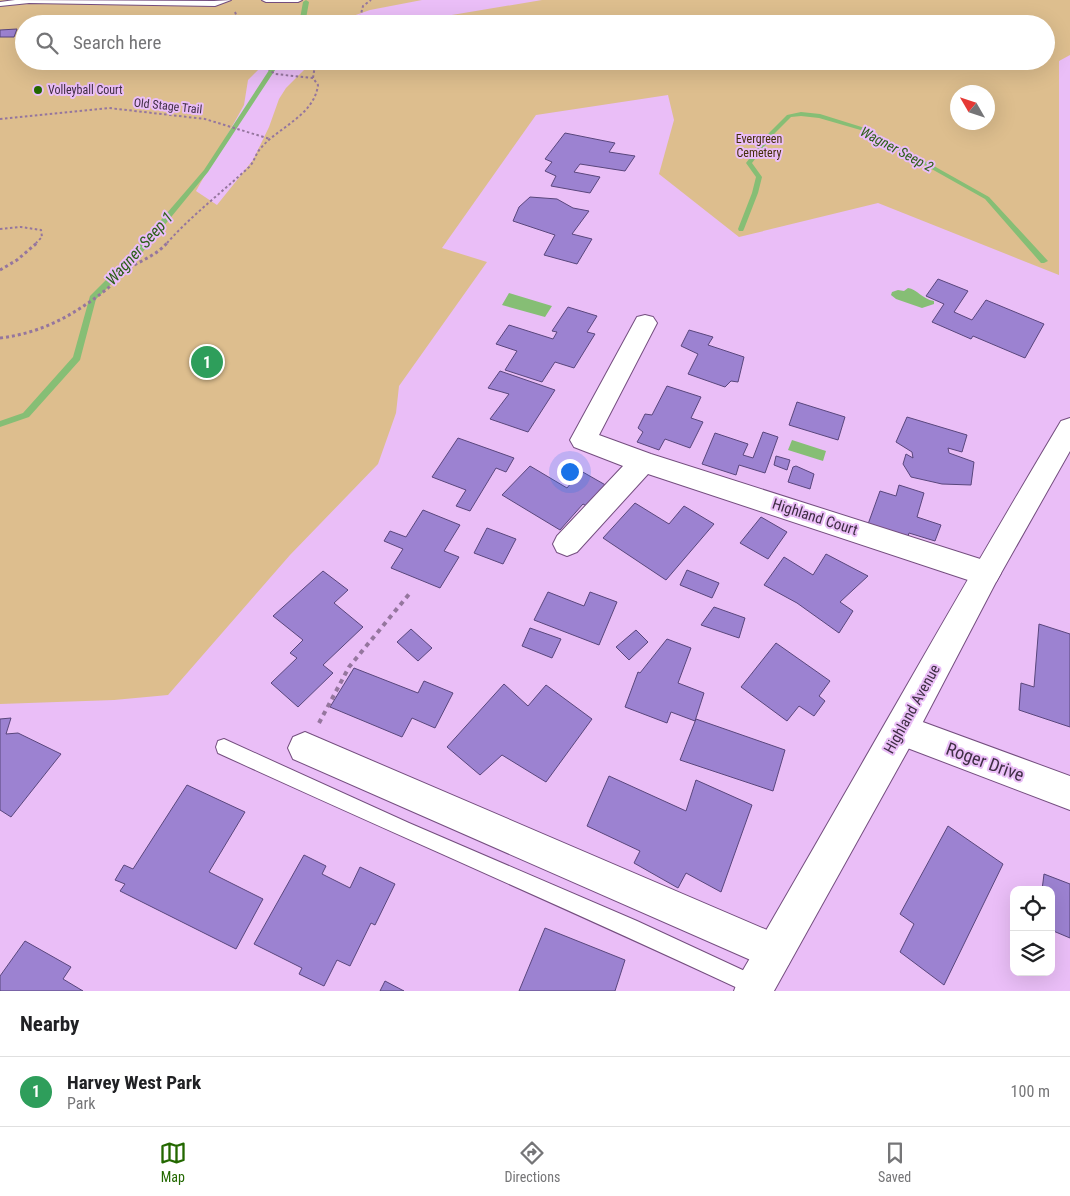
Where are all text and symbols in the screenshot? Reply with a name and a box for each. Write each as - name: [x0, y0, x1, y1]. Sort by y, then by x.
- search box: [15, 15, 1055, 70]
- icon: search: [33, 29, 61, 57]
- text: Search here: [73, 31, 161, 54]
- place label: Volleyball Court: [48, 83, 123, 97]
- marker: Volleyball Court: [32, 84, 44, 96]
- north arrow: [950, 85, 995, 130]
- street label: Old Stage Trail: [133, 95, 203, 117]
- water label: Wagner Seep 2: [858, 123, 936, 175]
- park label: Evergreen Cemetery: [736, 132, 782, 160]
- water label: Wagner Seep 1: [102, 208, 177, 289]
- pin: 1: [191, 343, 223, 381]
- your location: [557, 459, 583, 485]
- street label: Highland Court: [770, 495, 860, 539]
- street label: Highland Avenue: [880, 661, 944, 757]
- street label: Roger Drive: [943, 738, 1027, 785]
- map controls: [1010, 886, 1055, 976]
- button: locate: [1010, 886, 1055, 931]
- button: layers: [1010, 931, 1055, 976]
- text: Nearby: [20, 1012, 79, 1036]
- text: Harvey West Park: [67, 1071, 201, 1094]
- text: 1: [32, 1082, 40, 1101]
- text: 100 m: [1011, 1082, 1050, 1101]
- text: Park: [67, 1094, 96, 1113]
- tab: Map: [159, 1139, 187, 1185]
- tab: Directions: [504, 1139, 560, 1185]
- tab: Saved: [878, 1139, 911, 1185]

